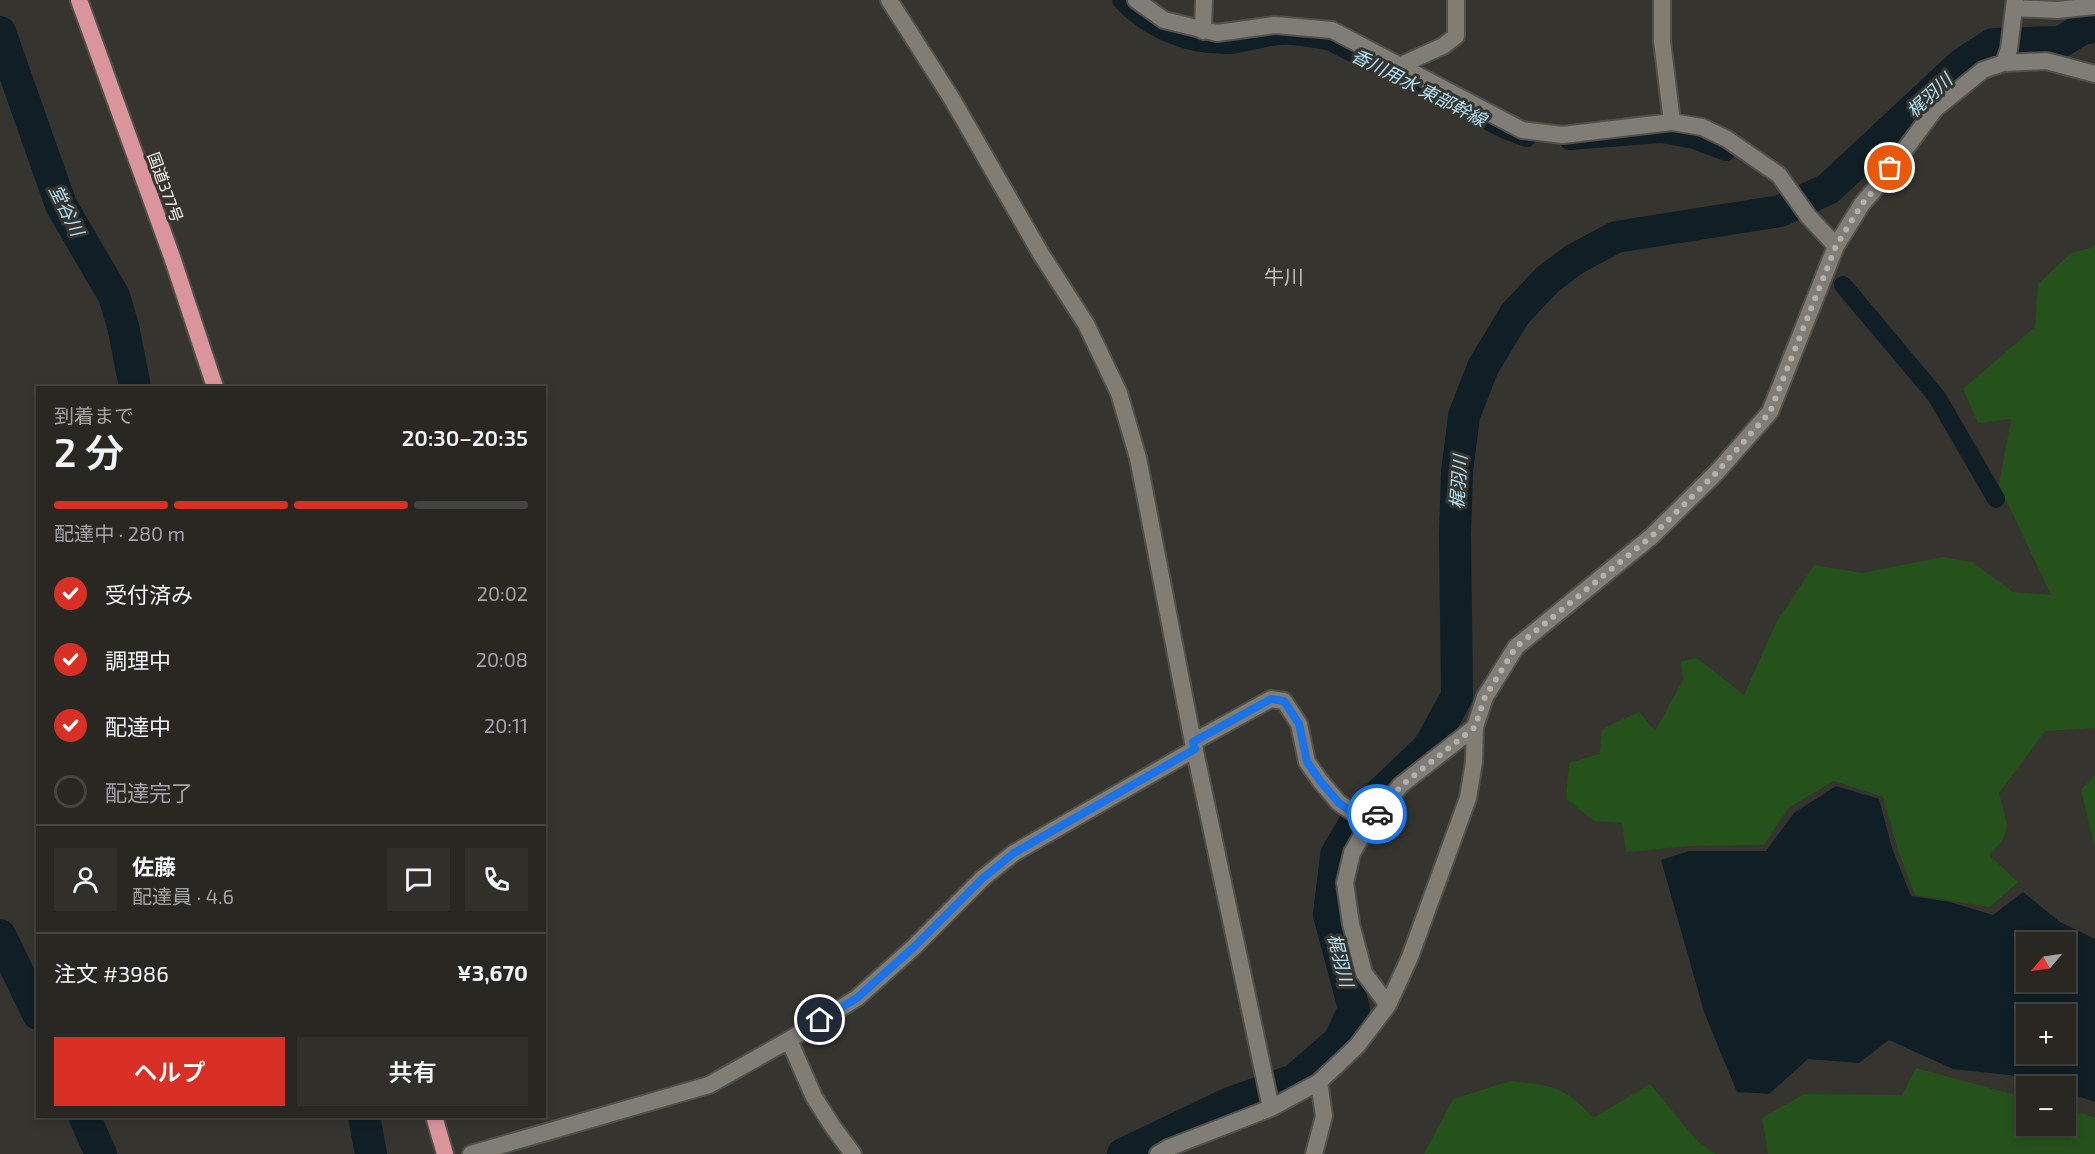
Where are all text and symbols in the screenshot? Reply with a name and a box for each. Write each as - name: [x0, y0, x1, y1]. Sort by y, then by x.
- water label: 香川用水 東部幹線: [1348, 44, 1492, 131]
- water label: 梶羽川: [1902, 67, 1958, 121]
- pin: [1864, 142, 1915, 193]
- street label: 国道377号: [145, 149, 187, 225]
- icon: bag: [1873, 151, 1906, 184]
- water label: 堂谷川: [45, 181, 90, 241]
- district label: 牛川: [1264, 264, 1304, 288]
- text: 到着まで: [54, 403, 134, 427]
- text: 20:30–20:35: [402, 424, 528, 450]
- text: 2 分: [54, 428, 124, 475]
- water label: 梶羽川: [1445, 452, 1471, 510]
- text: 配達中 · 280 m: [54, 521, 185, 545]
- icon: check: [54, 577, 87, 610]
- text: 受付済み: [105, 581, 193, 607]
- text: 20:02: [477, 581, 528, 605]
- icon: check: [54, 643, 87, 676]
- text: 調理中: [105, 647, 171, 673]
- text: 20:08: [476, 647, 528, 671]
- icon: check: [54, 709, 87, 742]
- text: 配達中: [105, 713, 171, 739]
- text: 20:11: [484, 713, 528, 737]
- text: 配達完了: [105, 779, 193, 805]
- courier: [1347, 784, 1407, 844]
- icon: car: [1361, 798, 1394, 831]
- button: person: [54, 848, 117, 911]
- button: chat: [387, 848, 450, 911]
- button: phone: [465, 848, 528, 911]
- text: 佐藤: [132, 853, 176, 879]
- text: 配達員 · 4.6: [132, 884, 234, 908]
- water label: 梶羽川: [1324, 931, 1359, 991]
- north arrow: [2016, 932, 2076, 992]
- map controls: [2016, 932, 2076, 1136]
- text: ¥3,670: [457, 959, 528, 985]
- text: 注文 #3986: [54, 960, 169, 986]
- pin: [794, 994, 845, 1045]
- icon: home: [803, 1003, 836, 1036]
- button: +: [2016, 1004, 2076, 1064]
- button: ヘルプ: [54, 1037, 285, 1106]
- button: 共有: [297, 1037, 528, 1106]
- button: −: [2016, 1076, 2076, 1136]

